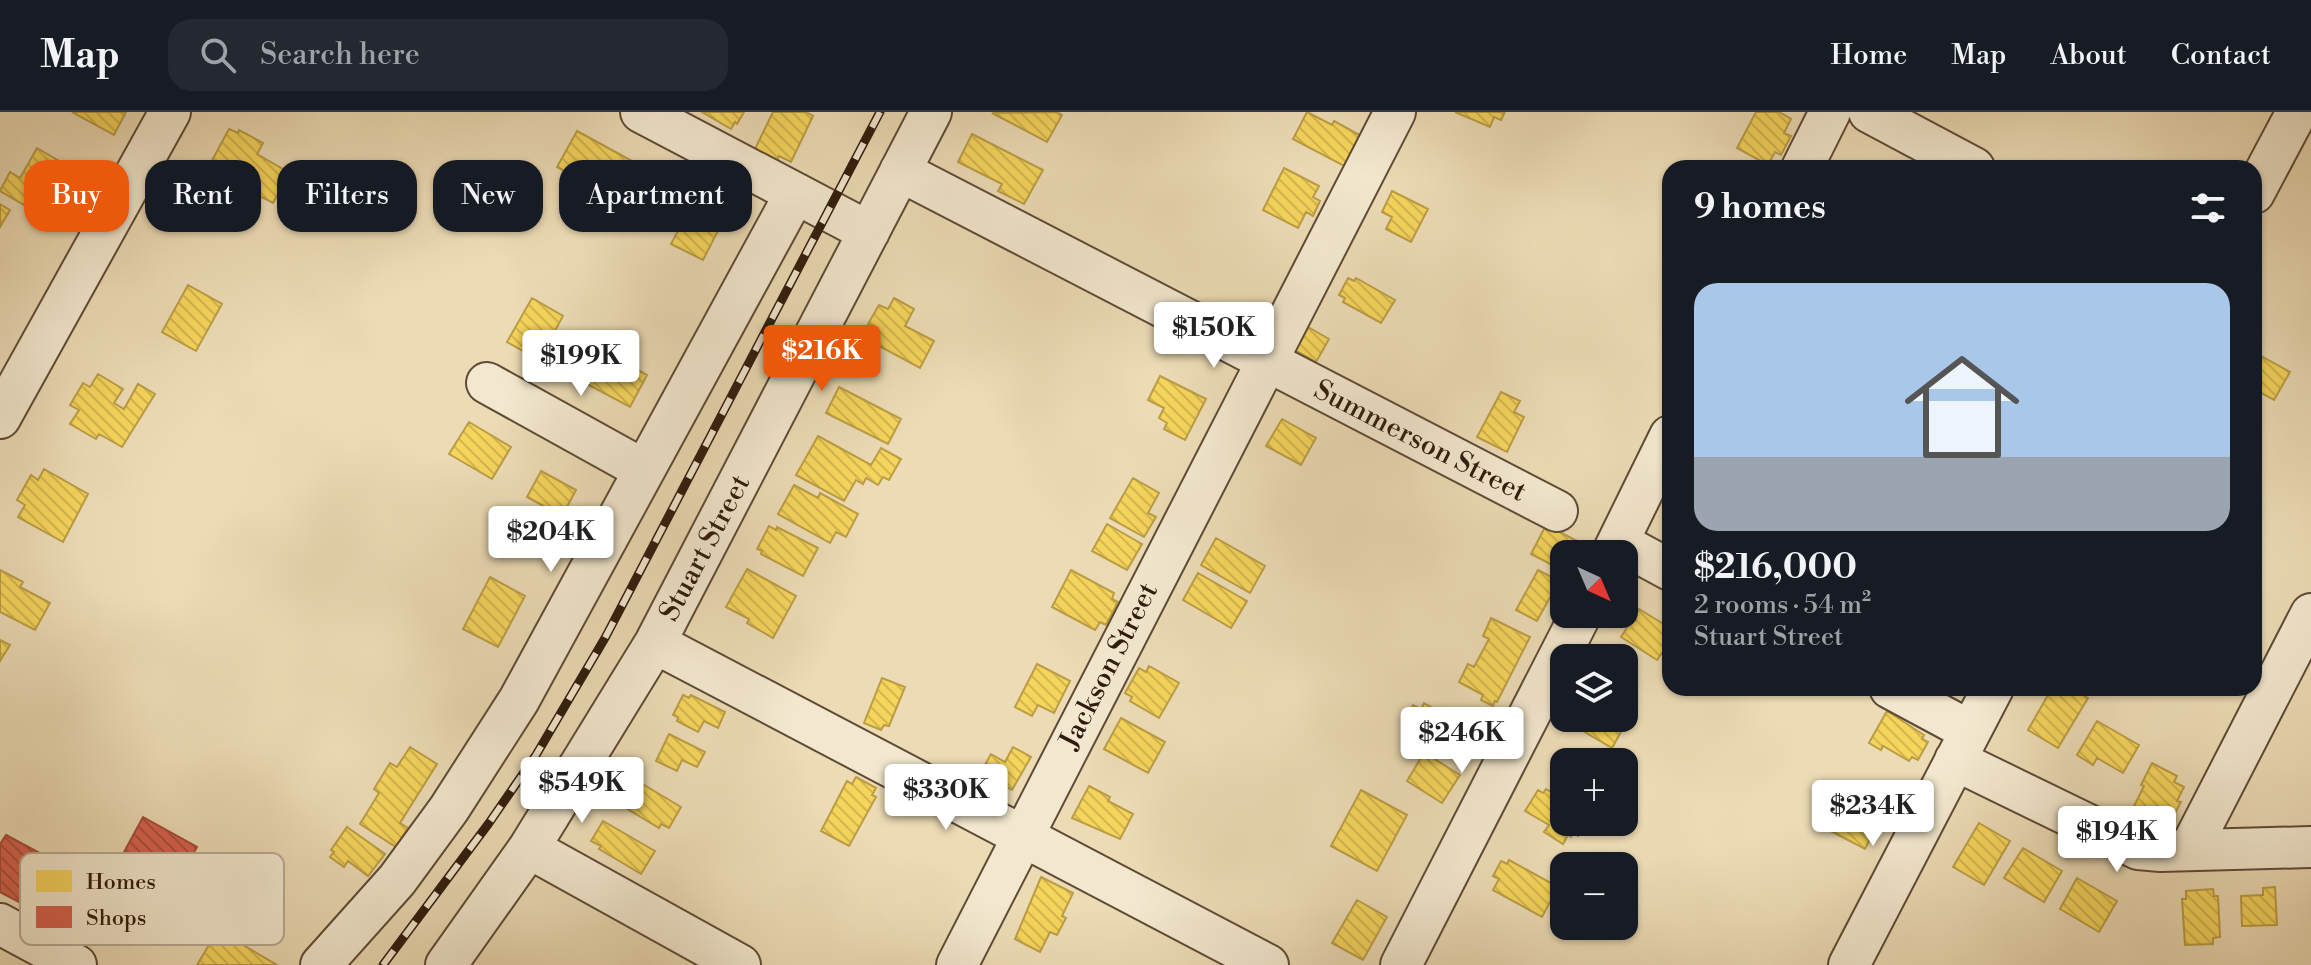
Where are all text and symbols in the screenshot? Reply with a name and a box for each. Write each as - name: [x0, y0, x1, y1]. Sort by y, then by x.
- search box: [168, 19, 728, 91]
- text: Map: [40, 32, 120, 79]
- icon: search: [196, 33, 240, 77]
- text: Search here: [260, 36, 420, 74]
- text: Home: [1831, 38, 1907, 73]
- text: Map: [1951, 38, 2006, 73]
- text: About: [2050, 38, 2127, 73]
- text: Contact: [2171, 38, 2271, 73]
- chip: Buy: [24, 160, 129, 232]
- chip: Rent: [145, 160, 261, 232]
- chip: Filters: [277, 160, 417, 232]
- chip: New: [433, 160, 543, 232]
- chip: Apartment: [559, 160, 752, 232]
- icon: filters: [2186, 186, 2230, 230]
- text: 9 homes: [1694, 187, 1826, 229]
- pin: $150K: [1158, 302, 1270, 370]
- text: $150K: [1172, 312, 1256, 344]
- pin: $216K: [766, 325, 878, 393]
- pin: $199K: [525, 330, 637, 398]
- text: $216K: [781, 335, 863, 367]
- icon: home: [1890, 335, 2034, 479]
- text: $199K: [540, 340, 622, 372]
- street label: Summerson Street: [1308, 372, 1532, 510]
- street label: Stuart Street: [652, 469, 758, 627]
- pin: $204K: [495, 506, 607, 574]
- text: $204K: [506, 516, 596, 548]
- north arrow: [1550, 540, 1638, 628]
- map controls: [1550, 540, 1638, 940]
- text: $216,000: [1694, 547, 1857, 589]
- street label: Jackson Street: [1052, 577, 1166, 756]
- text: 2 rooms · 54 m²: [1694, 589, 1871, 621]
- text: Stuart Street: [1694, 621, 1843, 653]
- button: layers: [1550, 644, 1638, 732]
- pin: $246K: [1406, 707, 1518, 775]
- text: $246K: [1419, 717, 1505, 749]
- button: +: [1550, 748, 1638, 836]
- pin: $549K: [526, 757, 638, 825]
- pin: $330K: [890, 764, 1002, 832]
- text: $549K: [539, 767, 625, 799]
- text: $330K: [903, 774, 989, 806]
- pin: $234K: [1817, 780, 1929, 848]
- text: $234K: [1830, 790, 1916, 822]
- pin: $194K: [2061, 806, 2173, 874]
- text: $194K: [2076, 816, 2158, 848]
- button: −: [1550, 852, 1638, 940]
- legend: [20, 853, 284, 945]
- text: Homes: [86, 869, 156, 896]
- text: Shops: [86, 905, 146, 932]

